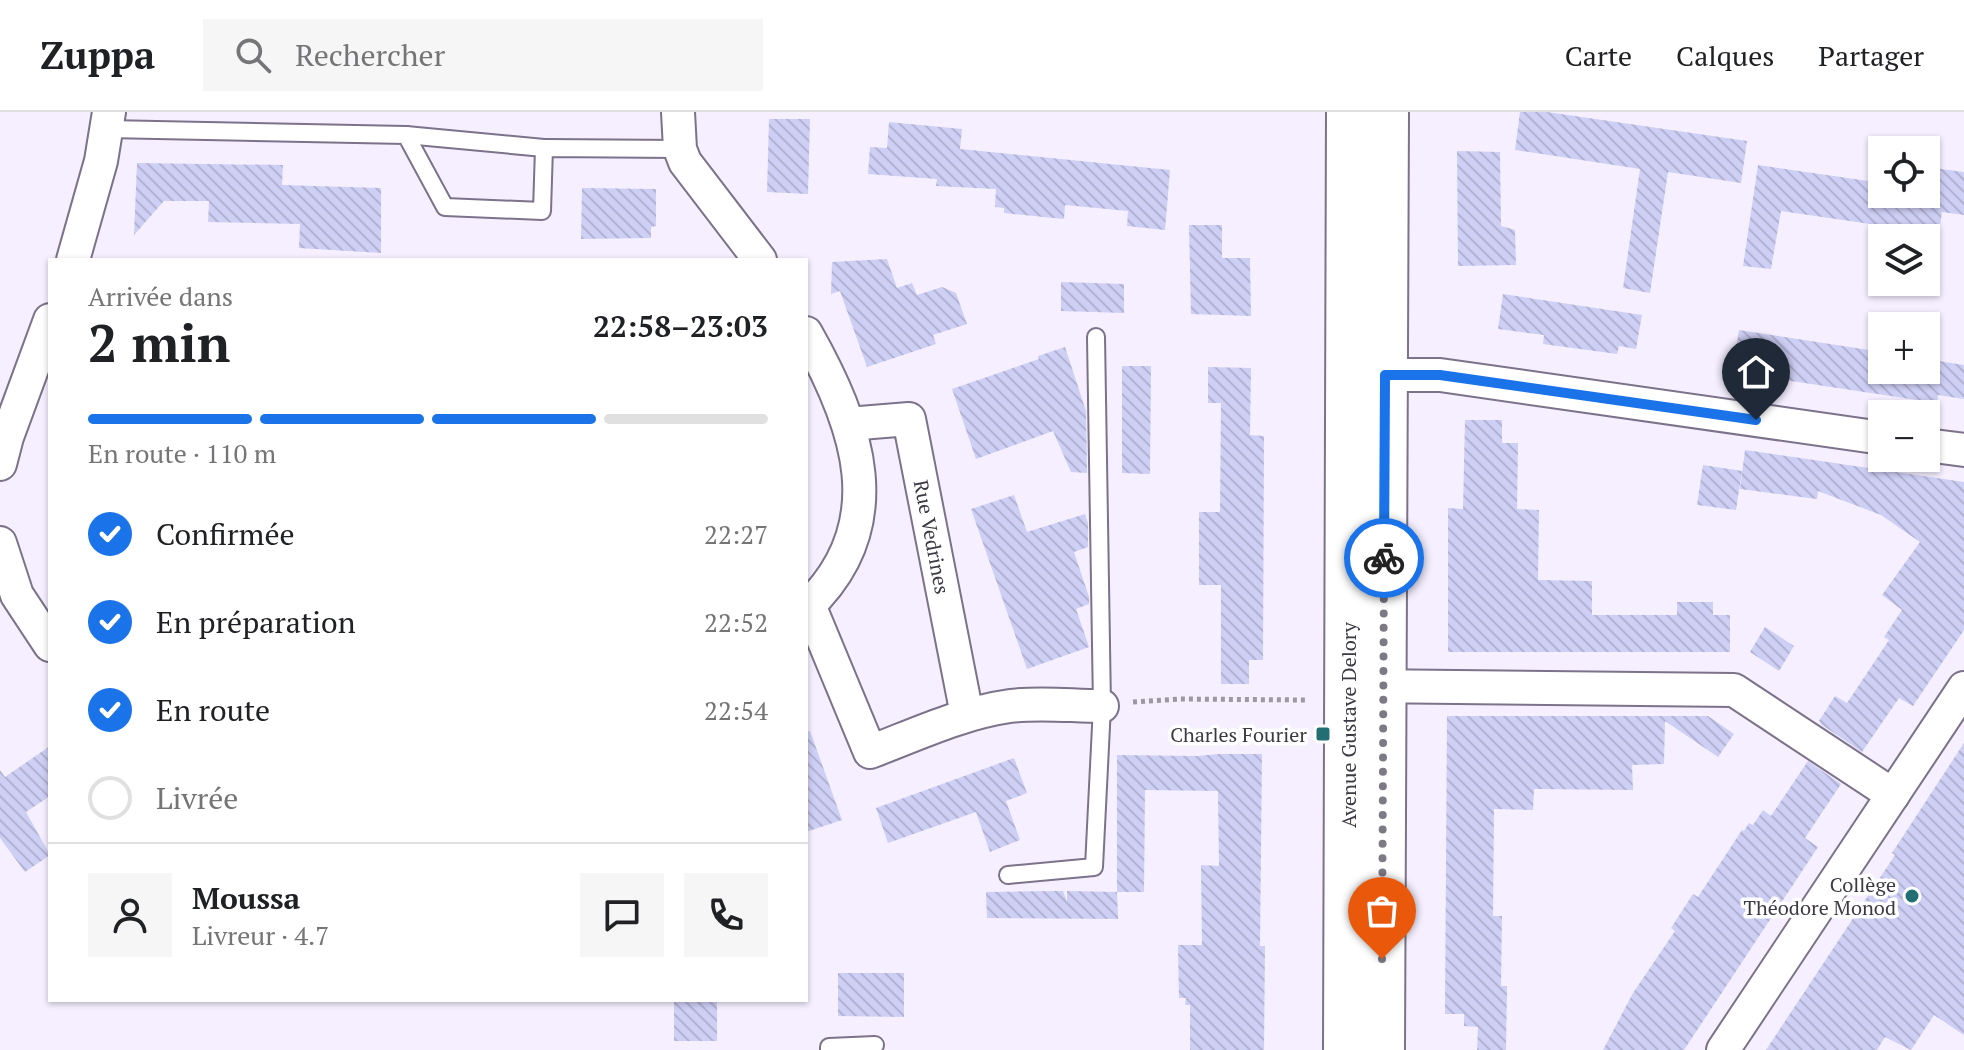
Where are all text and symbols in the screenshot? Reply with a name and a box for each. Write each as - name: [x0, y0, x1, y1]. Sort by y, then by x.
- search box: [203, 19, 763, 91]
- text: Zuppa: [40, 30, 155, 80]
- icon: search: [231, 33, 275, 77]
- text: Rechercher: [295, 35, 445, 75]
- text: Carte: [1565, 37, 1632, 74]
- text: Calques: [1676, 37, 1774, 74]
- text: Partager: [1818, 37, 1924, 74]
- map controls: [1868, 136, 1940, 472]
- button: locate: [1868, 136, 1940, 208]
- button: layers: [1868, 224, 1940, 296]
- text: Arrivée dans: [88, 279, 233, 313]
- text: 22:58–23:03: [593, 306, 768, 346]
- text: 2 min: [88, 308, 230, 377]
- button: +: [1868, 312, 1940, 384]
- pin: [1722, 338, 1790, 420]
- icon: home: [1734, 350, 1778, 394]
- button: −: [1868, 400, 1940, 472]
- text: En route · 110 m: [88, 436, 276, 470]
- street label: Rue Vedrines: [908, 478, 956, 596]
- icon: check: [88, 512, 132, 556]
- text: Confirmée: [156, 514, 295, 554]
- text: 22:27: [704, 517, 768, 551]
- courier: [1344, 518, 1424, 598]
- icon: bike: [1362, 536, 1406, 580]
- icon: check: [88, 600, 132, 644]
- text: En préparation: [156, 602, 356, 642]
- text: 22:52: [704, 605, 768, 639]
- street label: Avenue Gustave Delory: [1335, 621, 1362, 828]
- icon: check: [88, 688, 132, 732]
- text: En route: [156, 690, 270, 730]
- text: 22:54: [704, 693, 768, 727]
- place label: Charles Fourier: [1170, 721, 1307, 748]
- marker: Charles Fourier: [1314, 725, 1332, 743]
- text: Livrée: [156, 778, 238, 818]
- place label: Collège Théodore Monod: [1744, 871, 1896, 921]
- button: person: [88, 873, 172, 957]
- button: chat: [580, 873, 664, 957]
- button: phone: [684, 873, 768, 957]
- pin: [1348, 877, 1416, 959]
- text: Moussa: [192, 878, 300, 918]
- marker: Collège Théodore Monod: [1903, 887, 1921, 905]
- icon: bag: [1360, 889, 1404, 933]
- text: Livreur · 4.7: [192, 918, 329, 952]

